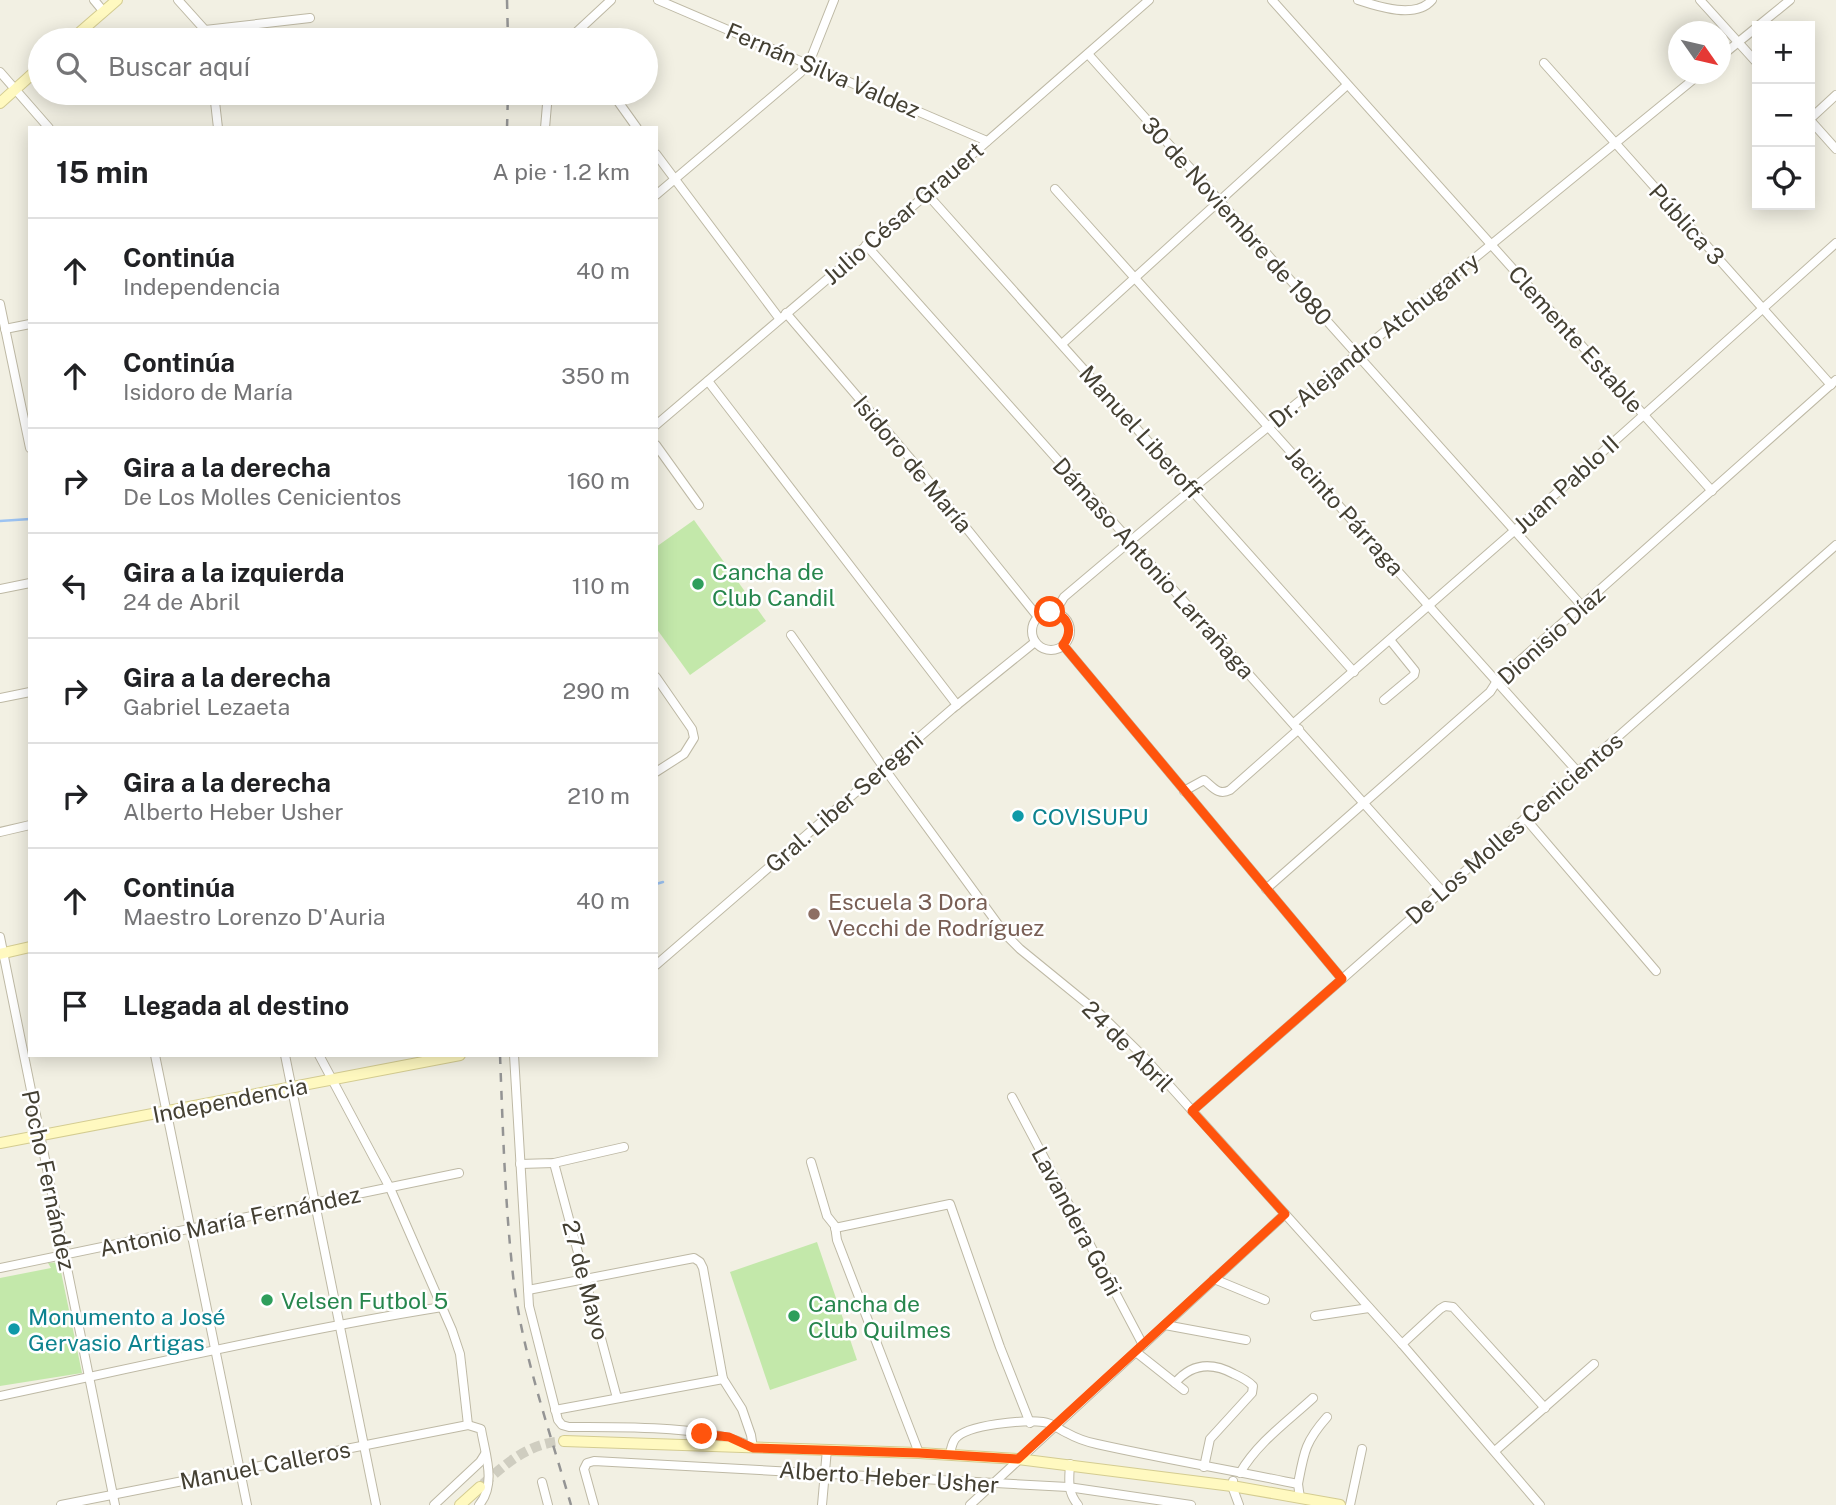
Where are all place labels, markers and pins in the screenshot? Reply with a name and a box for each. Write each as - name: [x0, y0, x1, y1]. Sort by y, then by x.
- place label: Cancha de Club Candil: [712, 558, 835, 611]
- marker: Cancha de Club Candil: [690, 576, 706, 592]
- place label: COVISUPU: [1032, 803, 1149, 830]
- marker: COVISUPU: [1010, 808, 1026, 824]
- place label: Escuela 3 Dora Vecchi de Rodríguez: [828, 888, 1044, 941]
- marker: Escuela 3 Dora Vecchi de Rodríguez: [806, 906, 822, 922]
- place label: Velsen Futbol 5: [281, 1287, 448, 1314]
- place label: Cancha de Club Quilmes: [808, 1290, 951, 1343]
- marker: Velsen Futbol 5: [259, 1292, 275, 1308]
- place label: Monumento a José Gervasio Artigas: [28, 1303, 226, 1356]
- marker: Cancha de Club Quilmes: [786, 1308, 802, 1324]
- marker: Monumento a José Gervasio Artigas: [6, 1321, 22, 1337]

